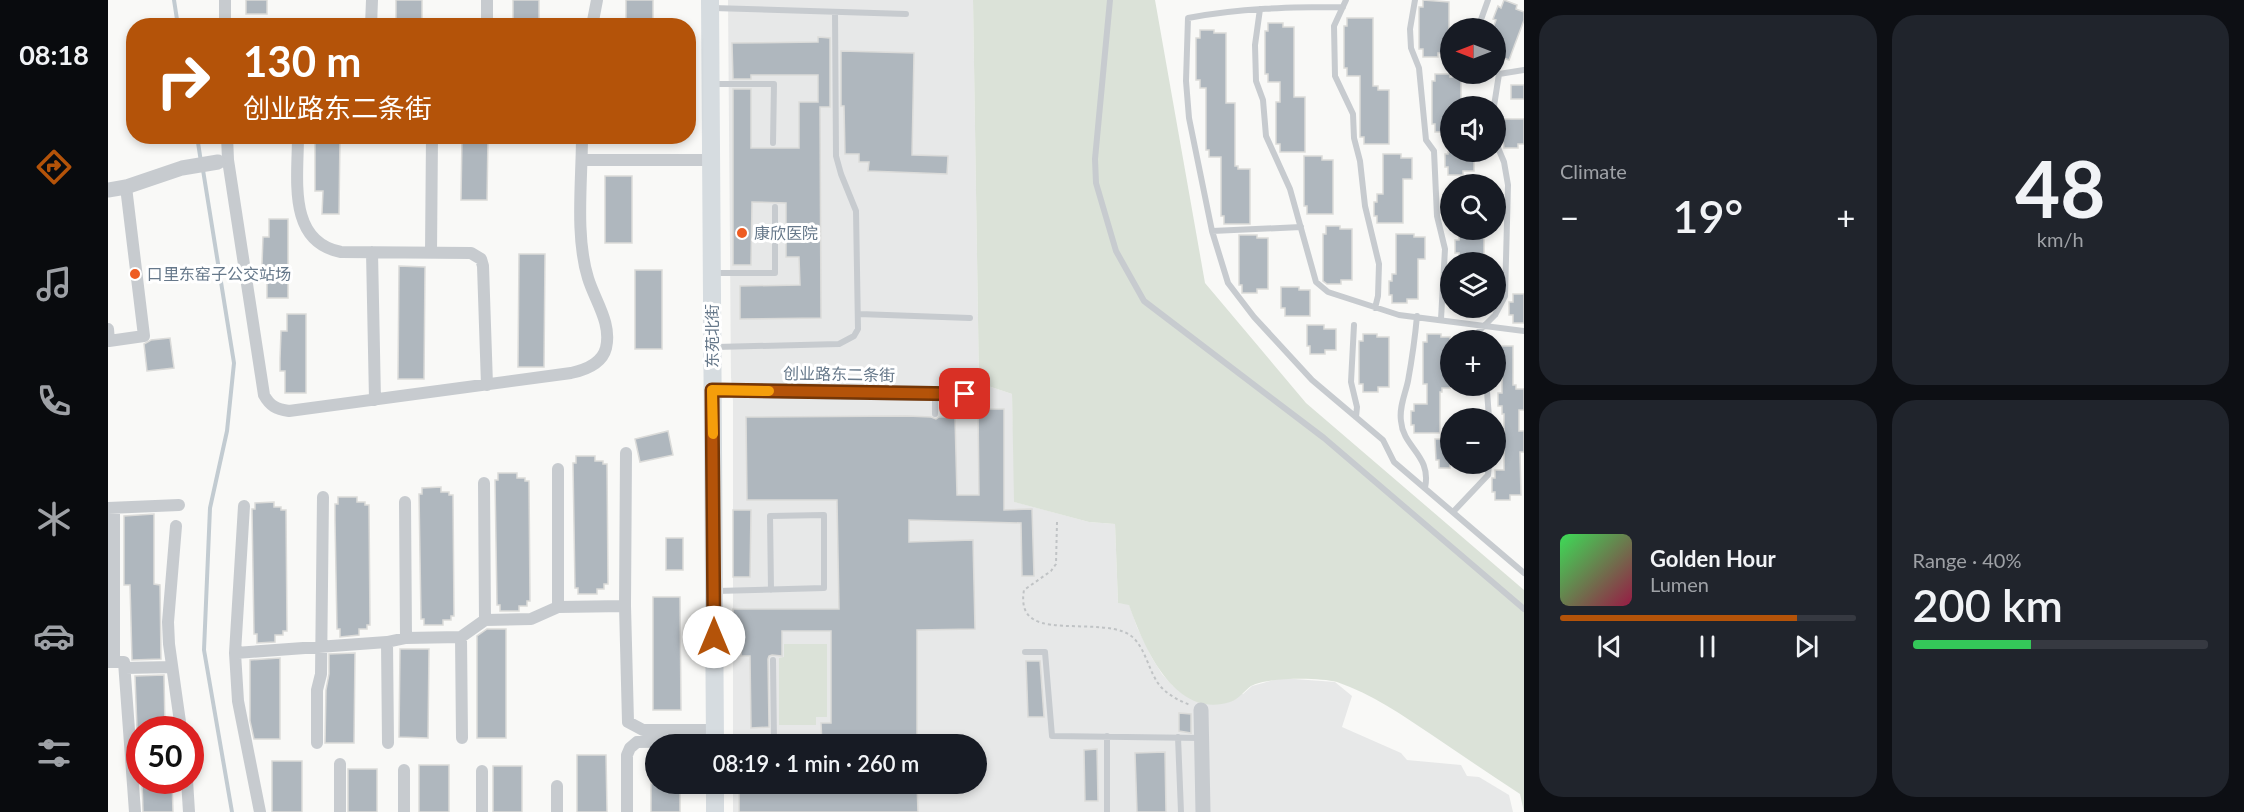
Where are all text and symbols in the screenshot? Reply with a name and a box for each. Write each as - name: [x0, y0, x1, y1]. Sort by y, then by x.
- north arrow: [1440, 18, 1506, 84]
- map controls: [1440, 18, 1506, 474]
- text: 130 m: [243, 36, 361, 86]
- text: 08:18: [19, 38, 89, 71]
- icon: right: [144, 42, 222, 120]
- text: 创业路东二条街: [243, 91, 432, 124]
- button: sound: [1440, 96, 1506, 162]
- text: 48: [2015, 141, 2105, 235]
- icon: directions: [33, 146, 75, 188]
- text: Climate: [1560, 159, 1627, 183]
- button: search: [1440, 174, 1506, 240]
- text: 19°: [1672, 189, 1743, 243]
- text: −: [1560, 197, 1579, 237]
- text: +: [1836, 197, 1855, 237]
- place label: 康欣医院: [754, 223, 818, 242]
- marker: 康欣医院: [735, 226, 749, 240]
- text: km/h: [2037, 227, 2084, 251]
- button: layers: [1440, 252, 1506, 318]
- icon: music: [33, 263, 75, 305]
- place label: 口里东窑子公交站场: [147, 264, 291, 283]
- marker: 口里东窑子公交站场: [128, 267, 142, 281]
- street label: 东苑北街: [702, 304, 721, 368]
- button: +: [1440, 330, 1506, 396]
- street label: 创业路东二条街: [783, 363, 895, 384]
- pin: [939, 368, 990, 419]
- icon: arrive: [948, 377, 981, 410]
- icon: phone: [33, 380, 75, 422]
- button: −: [1440, 408, 1506, 474]
- icon: climate: [33, 498, 75, 540]
- text: Golden Hour: [1650, 545, 1776, 572]
- text: Range · 40%: [1913, 548, 2021, 572]
- text: Lumen: [1650, 572, 1709, 596]
- text: 200 km: [1913, 578, 2063, 632]
- position arrow: [682, 605, 746, 669]
- icon: car: [33, 615, 75, 657]
- icon: previous: [1593, 630, 1626, 663]
- icon: pause: [1691, 630, 1724, 663]
- icon: next: [1790, 630, 1823, 663]
- speed limit sign: 50: [126, 716, 204, 794]
- icon: filters: [33, 732, 75, 774]
- text: 08:19 · 1 min · 260 m: [713, 750, 919, 777]

